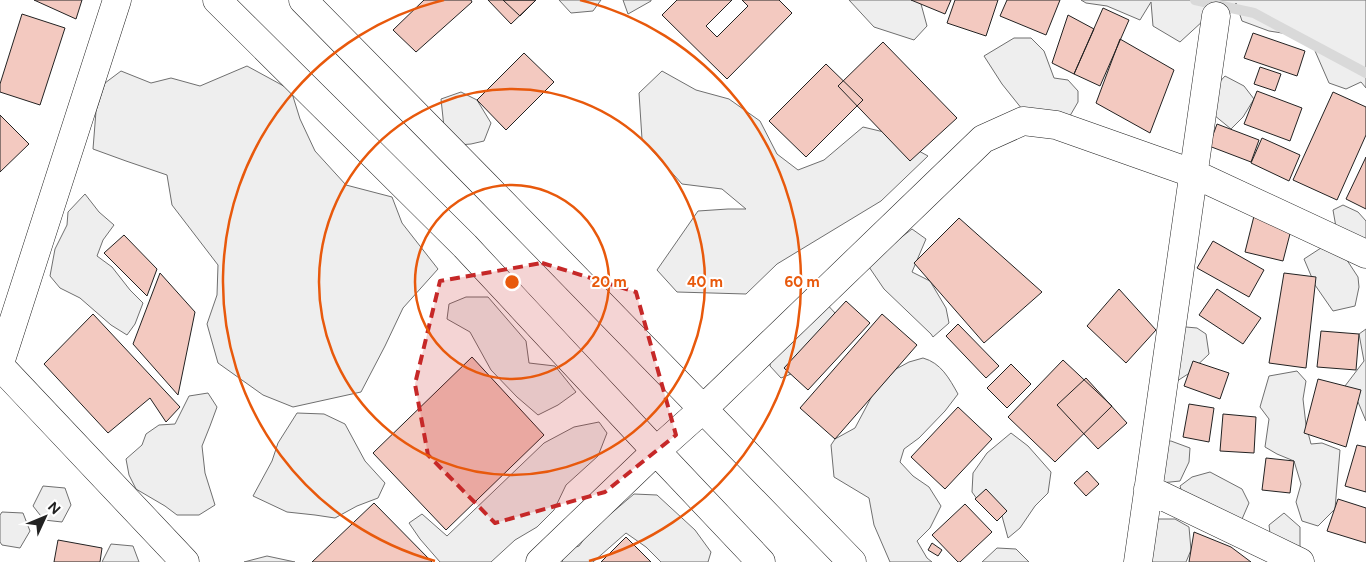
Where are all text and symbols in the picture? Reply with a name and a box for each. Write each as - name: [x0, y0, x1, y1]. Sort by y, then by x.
- centre of rings: [503, 273, 521, 291]
- text: 20 m: [591, 273, 627, 291]
- text: 40 m: [687, 273, 723, 291]
- text: 60 m: [784, 273, 820, 291]
- north arrow: [20, 492, 70, 542]
- text: N: [44, 499, 64, 518]

